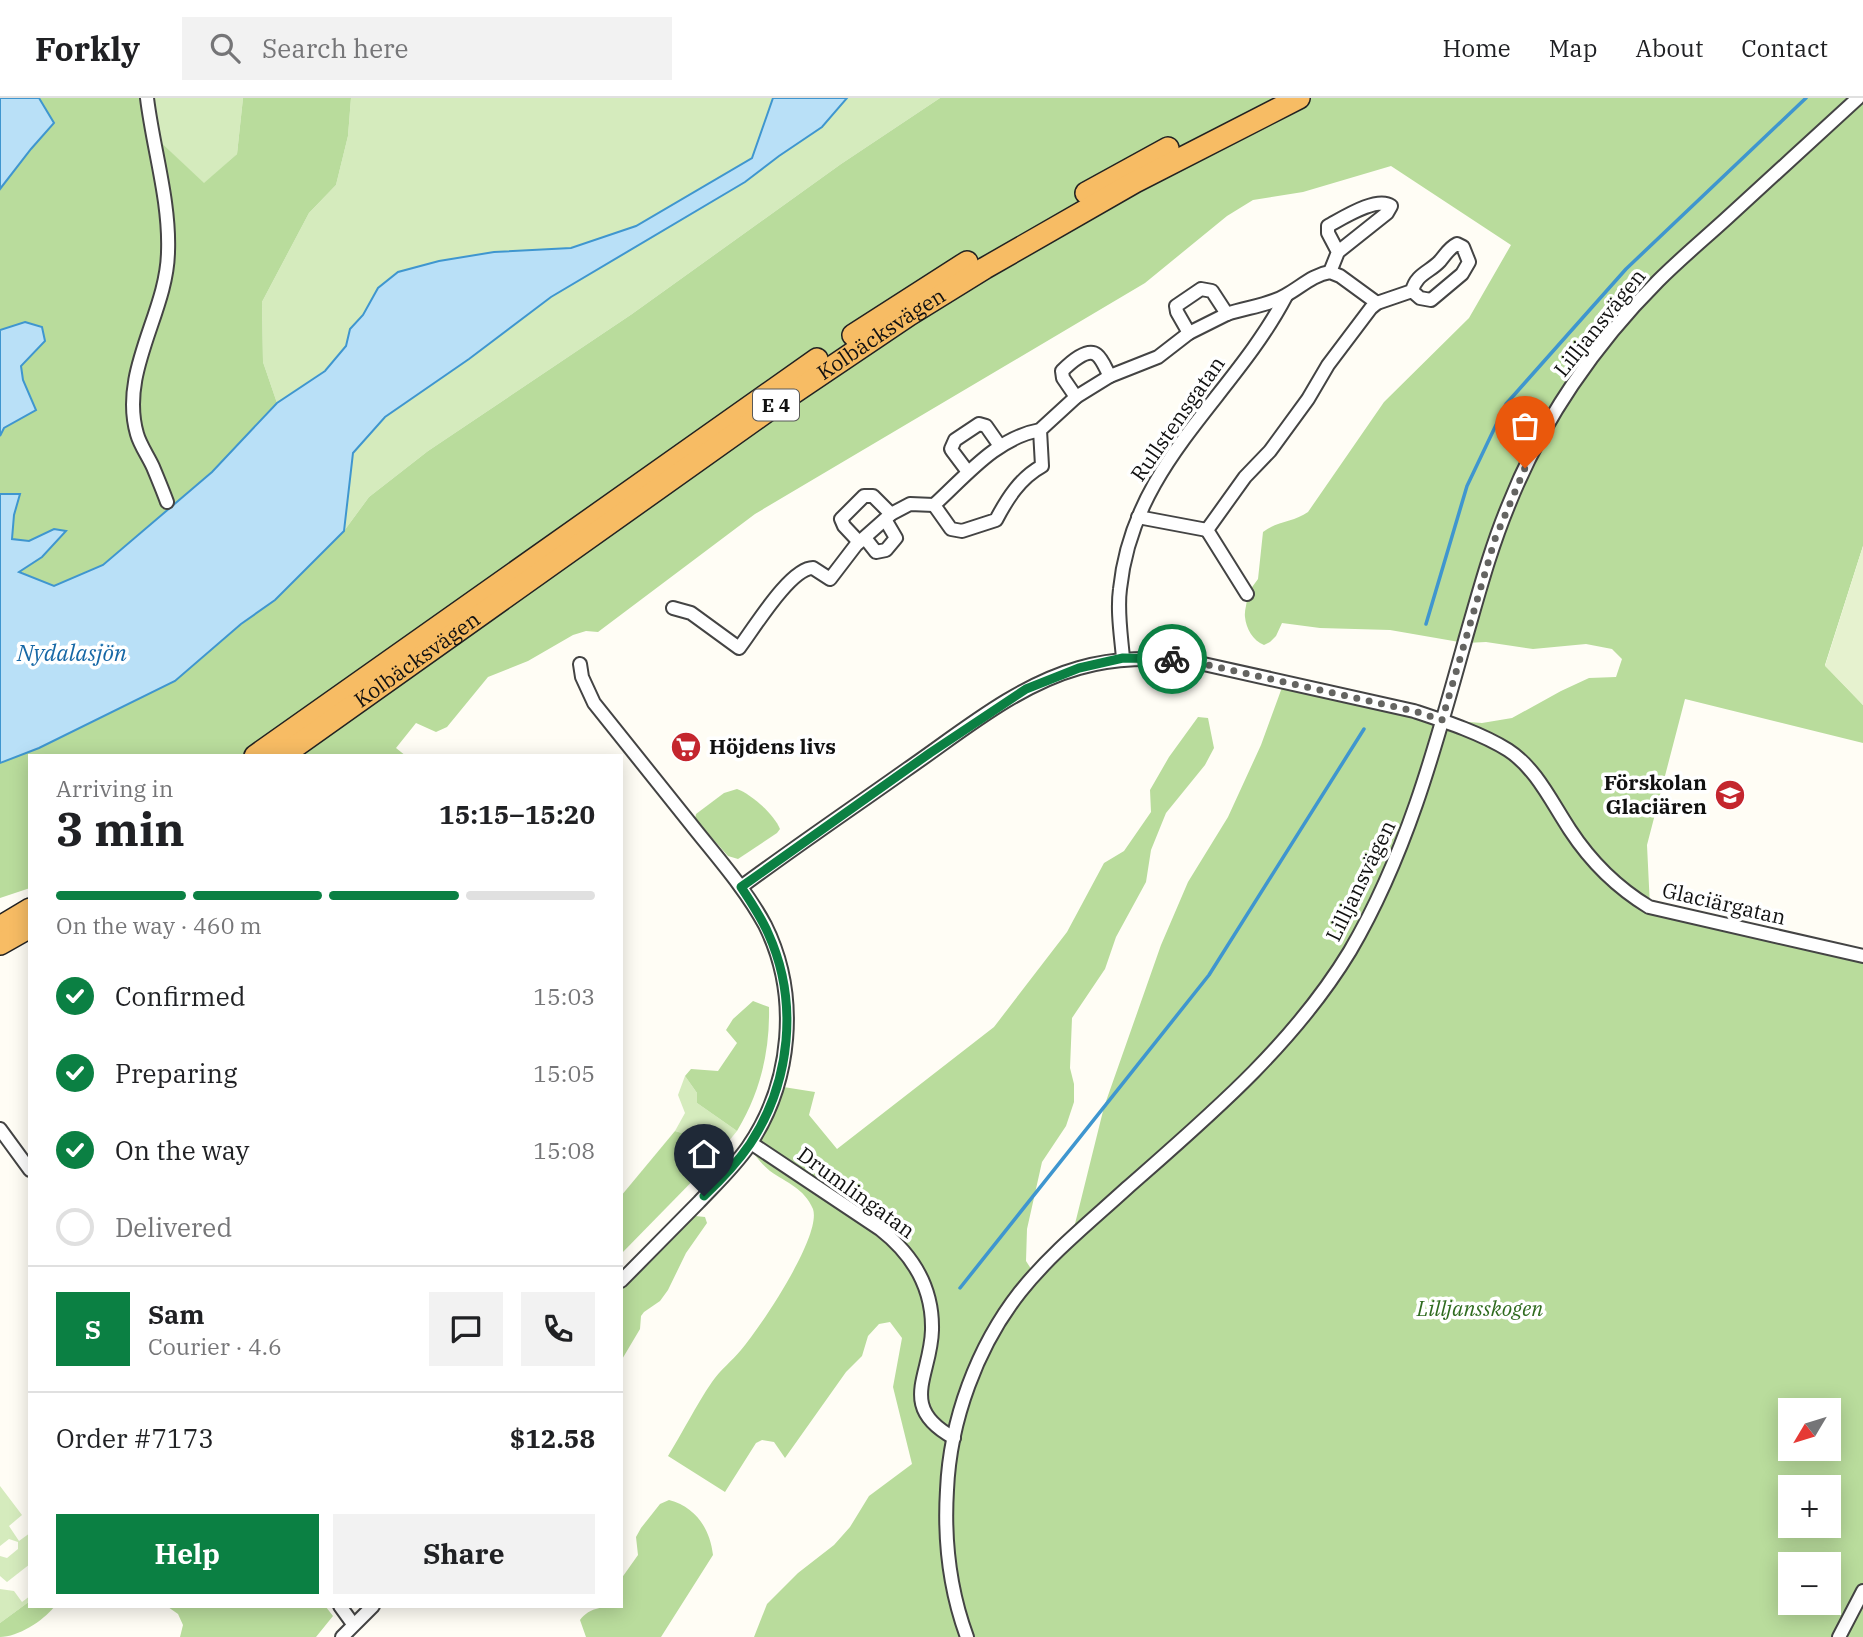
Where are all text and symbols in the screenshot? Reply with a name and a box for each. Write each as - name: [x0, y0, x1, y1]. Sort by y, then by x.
- search box: [182, 17, 672, 80]
- text: Forkly: [35, 27, 140, 70]
- icon: search: [206, 29, 244, 67]
- text: Search here: [262, 31, 409, 65]
- text: Home: [1443, 32, 1511, 64]
- text: Map: [1549, 32, 1597, 64]
- text: About: [1635, 32, 1703, 64]
- text: Contact: [1741, 32, 1828, 64]
- street label: Lilljansvägen: [1547, 263, 1651, 382]
- street label: Kolbäcksvägen: [811, 281, 950, 386]
- street label: Rullstensgatan: [1124, 350, 1231, 487]
- road number: E 4: [753, 390, 799, 420]
- pin: [1495, 396, 1555, 468]
- icon: bag: [1506, 407, 1544, 445]
- street label: Kolbäcksvägen: [348, 605, 485, 713]
- courier: [1137, 624, 1207, 694]
- water label: Nydalasjön: [16, 637, 127, 667]
- icon: bike: [1153, 640, 1191, 678]
- supermarket icon: Höjdens livs: [669, 730, 703, 764]
- place label: Höjdens livs: [709, 732, 836, 760]
- place label: Förskolan Glaciären: [1604, 768, 1707, 820]
- text: Arriving in: [56, 773, 173, 803]
- school or university icon: Förskolan Glaciären: [1713, 778, 1747, 812]
- text: 15:15–15:20: [439, 797, 595, 831]
- text: 3 min: [56, 799, 185, 859]
- street label: Lilljansvägen: [1319, 815, 1401, 946]
- street label: Glaciärgatan: [1660, 875, 1789, 931]
- text: On the way · 460 m: [56, 910, 262, 940]
- icon: check: [56, 977, 94, 1015]
- text: Confirmed: [115, 979, 246, 1013]
- text: 15:03: [533, 981, 595, 1011]
- icon: check: [56, 1054, 94, 1092]
- text: Preparing: [115, 1056, 237, 1090]
- text: 15:05: [533, 1058, 595, 1088]
- pin: [674, 1124, 734, 1196]
- icon: check: [56, 1131, 94, 1169]
- text: On the way: [115, 1133, 249, 1167]
- text: 15:08: [533, 1135, 595, 1165]
- icon: home: [685, 1135, 723, 1173]
- street label: Drumlingatan: [792, 1140, 921, 1244]
- text: Delivered: [115, 1210, 232, 1244]
- button: chat: [429, 1292, 503, 1366]
- button: phone: [521, 1292, 595, 1366]
- park label: Lilljansskogen: [1416, 1294, 1543, 1322]
- text: Sam: [148, 1297, 204, 1331]
- text: S: [85, 1312, 101, 1346]
- text: Courier · 4.6: [148, 1331, 282, 1361]
- north arrow: [1778, 1398, 1841, 1461]
- map controls: [1778, 1398, 1841, 1615]
- text: Order #7173: [56, 1421, 214, 1455]
- text: $12.58: [510, 1421, 595, 1455]
- button: +: [1778, 1475, 1841, 1538]
- button: Help: [56, 1514, 319, 1594]
- button: Share: [333, 1514, 595, 1594]
- button: −: [1778, 1552, 1841, 1615]

